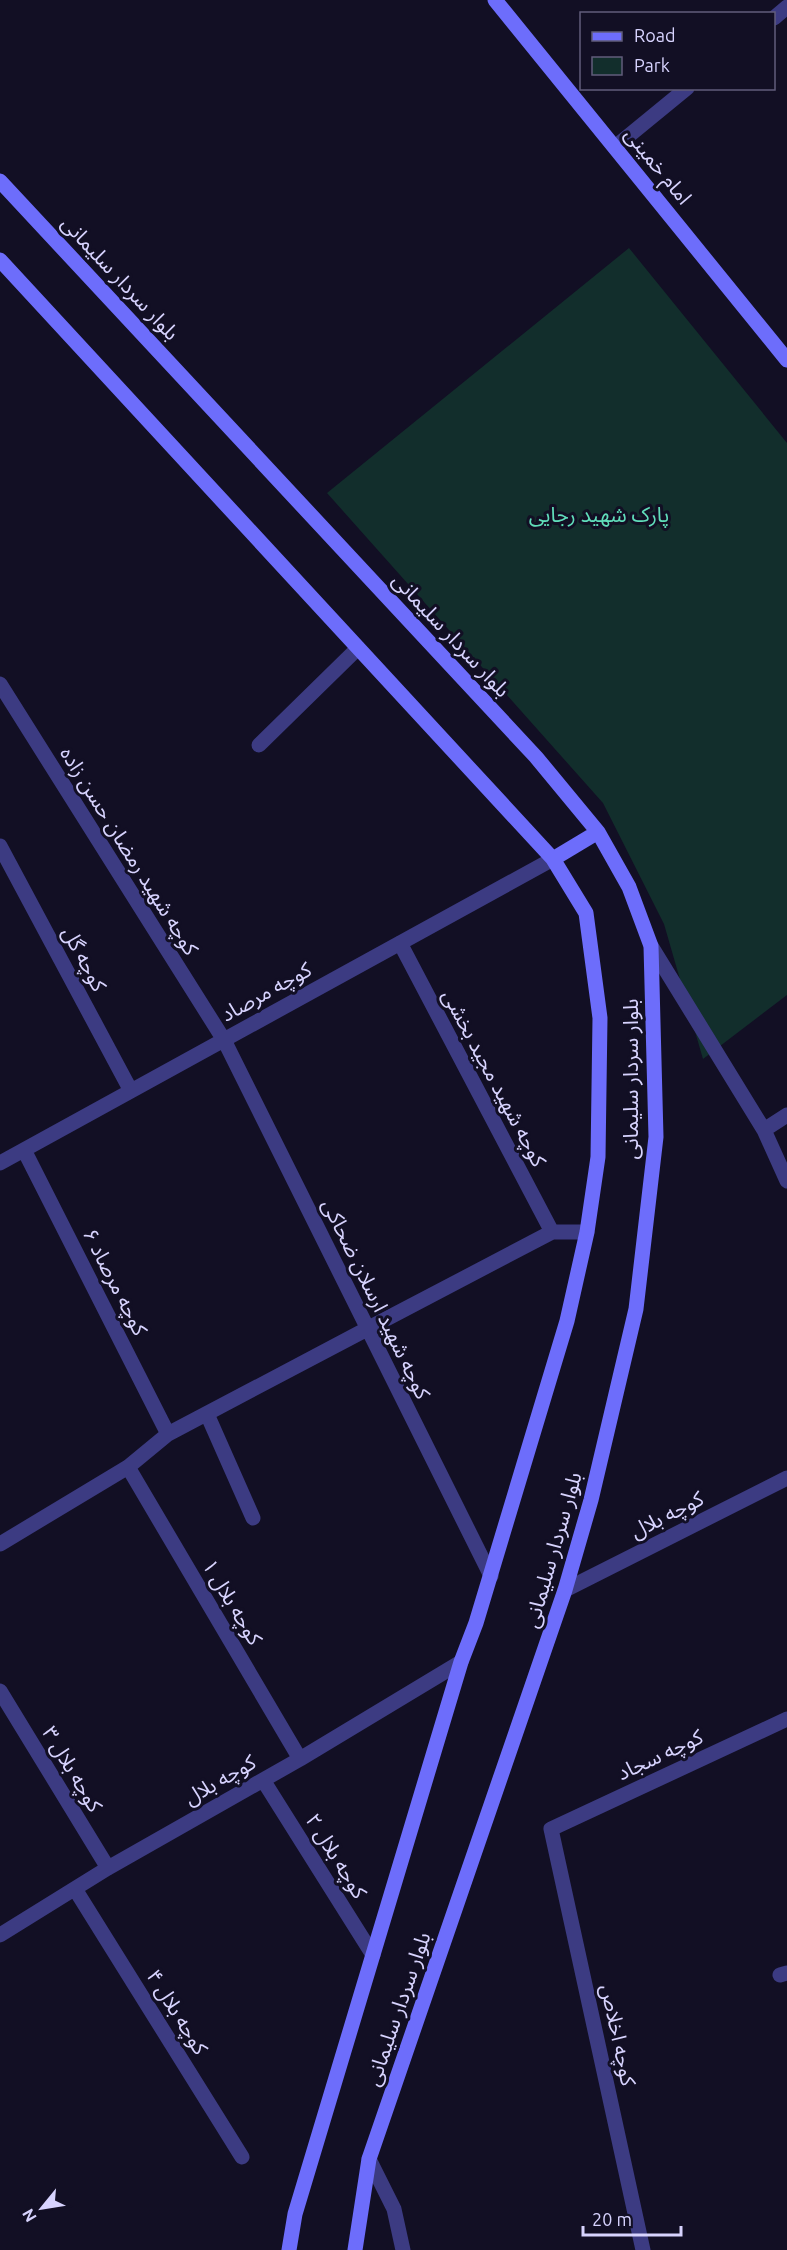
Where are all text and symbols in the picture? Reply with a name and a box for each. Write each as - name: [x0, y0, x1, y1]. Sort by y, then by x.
- legend: [580, 12, 775, 90]
- text: Road: [634, 25, 676, 45]
- text: Park: [634, 55, 670, 75]
- street label: امام خمینی: [617, 122, 697, 212]
- street label: بلوار سردار سلیمانی: [56, 210, 184, 345]
- park label: پارک شهید رجایی: [529, 502, 669, 528]
- street label: بلوار سردار سلیمانی: [387, 567, 515, 702]
- street label: کوچه شهید رمضان حسن زاده: [54, 742, 204, 960]
- street label: کوچه گل: [56, 922, 112, 996]
- street label: کوچه مرصاد: [216, 956, 316, 1028]
- street label: کوچه شهید مجید بخشی: [436, 985, 552, 1172]
- street label: بلوار سردار سلیمانی: [618, 998, 643, 1160]
- street label: کوچه شهید ارسلان ضحاکی: [316, 1195, 436, 1404]
- street label: کوچه مرصاد ۶: [77, 1224, 153, 1340]
- street label: بلوار سردار سلیمانی: [518, 1469, 587, 1631]
- street label: کوچه بلال: [626, 1485, 708, 1545]
- street label: کوچه بلال ۱: [196, 1554, 268, 1650]
- street label: کوچه بلال ۳: [36, 1721, 108, 1817]
- street label: کوچه سجاد: [613, 1724, 707, 1786]
- street label: کوچه بلال: [179, 1749, 261, 1811]
- street label: کوچه بلال ۲: [300, 1809, 373, 1904]
- street label: بلوار سردار سلیمانی: [359, 1929, 436, 2089]
- street label: کوچه بلال ۴: [141, 1965, 214, 2060]
- street label: کوچه اخلاص: [594, 1982, 642, 2089]
- north arrow: [12, 2178, 72, 2238]
- scale bar: [583, 2199, 680, 2237]
- text: N: [18, 2206, 40, 2225]
- text: 20 m: [592, 2209, 632, 2229]

